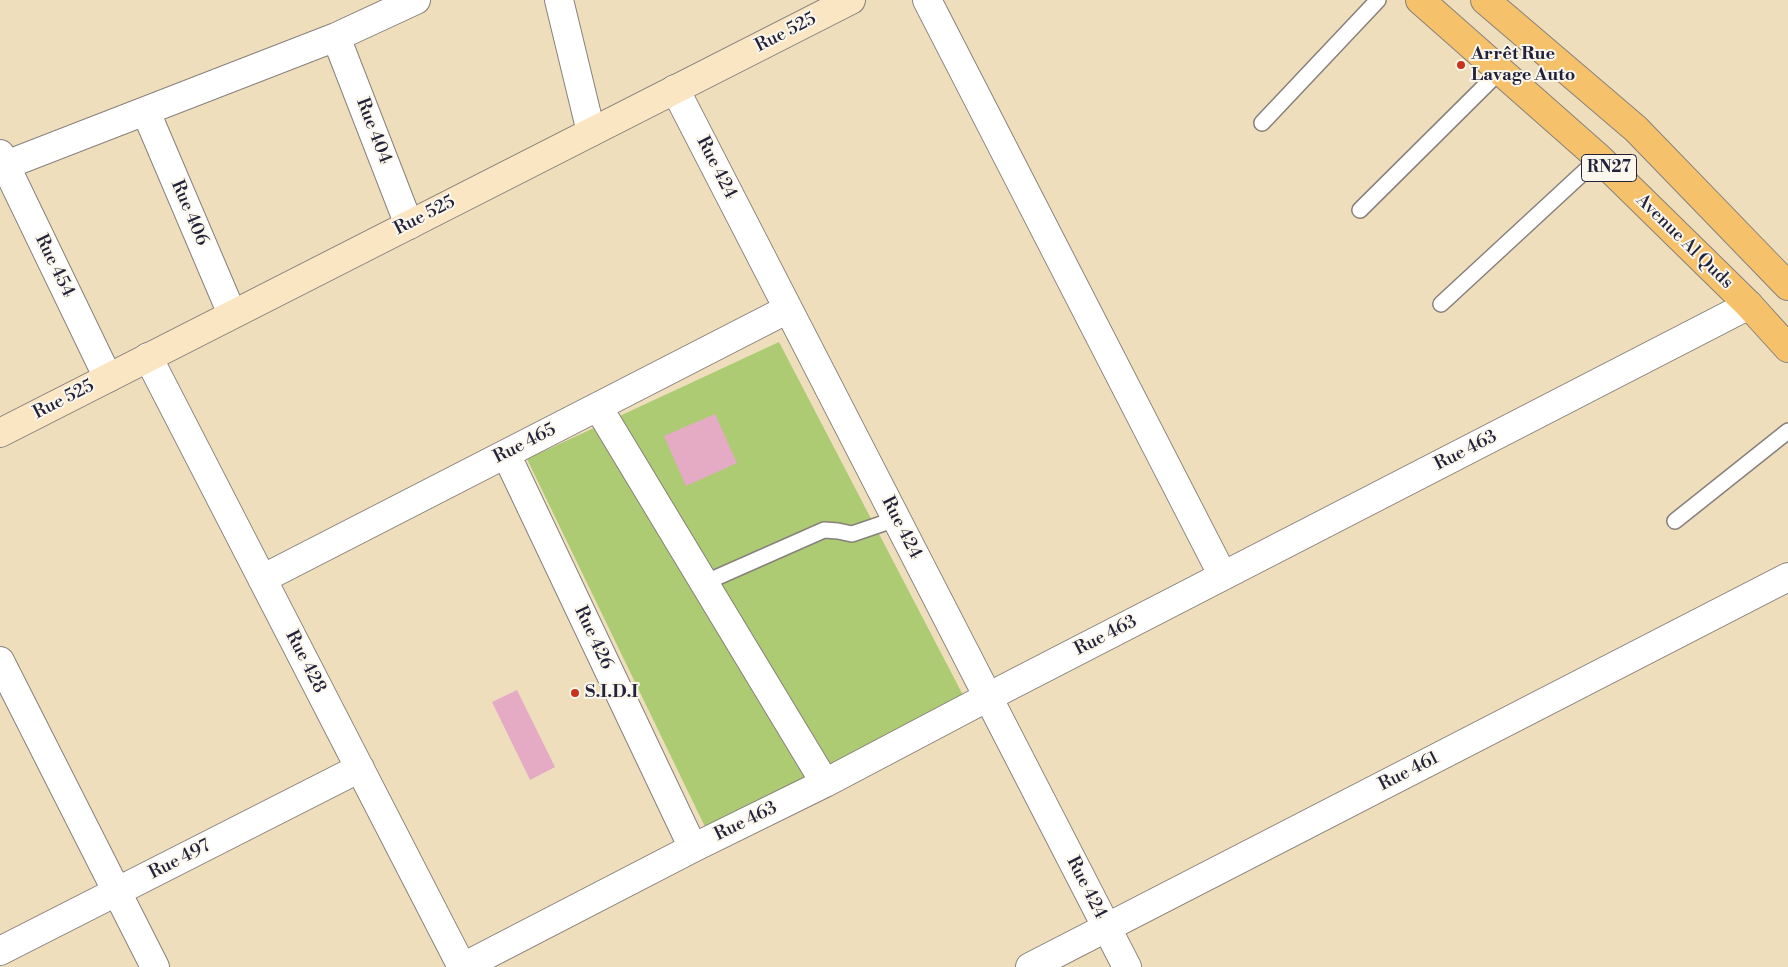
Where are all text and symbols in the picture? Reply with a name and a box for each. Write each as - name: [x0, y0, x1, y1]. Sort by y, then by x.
- street label: Rue 525: [752, 8, 820, 58]
- place label: Arrêt Rue Lavage Auto: [1471, 44, 1575, 86]
- marker: Arrêt Rue Lavage Auto: [1455, 59, 1467, 71]
- street label: Rue 404: [351, 95, 395, 167]
- street label: Rue 424: [691, 133, 741, 203]
- road number: RN27: [1582, 154, 1636, 182]
- street label: Rue 406: [166, 177, 212, 249]
- street label: Avenue Al Quds: [1631, 190, 1737, 294]
- street label: Rue 525: [391, 191, 459, 241]
- street label: Rue 454: [30, 231, 78, 301]
- street label: Rue 525: [30, 375, 98, 425]
- street label: Rue 465: [490, 419, 560, 469]
- street label: Rue 463: [1431, 426, 1501, 476]
- street label: Rue 424: [876, 493, 926, 563]
- street label: Rue 426: [569, 603, 617, 673]
- street label: Rue 463: [1071, 611, 1141, 661]
- street label: Rue 428: [280, 627, 330, 697]
- place label: S.I.D.I: [585, 682, 638, 704]
- marker: S.I.D.I: [569, 687, 581, 699]
- street label: Rue 461: [1375, 748, 1443, 796]
- street label: Rue 463: [711, 798, 781, 846]
- street label: Rue 497: [146, 835, 214, 885]
- street label: Rue 424: [1061, 853, 1111, 923]

